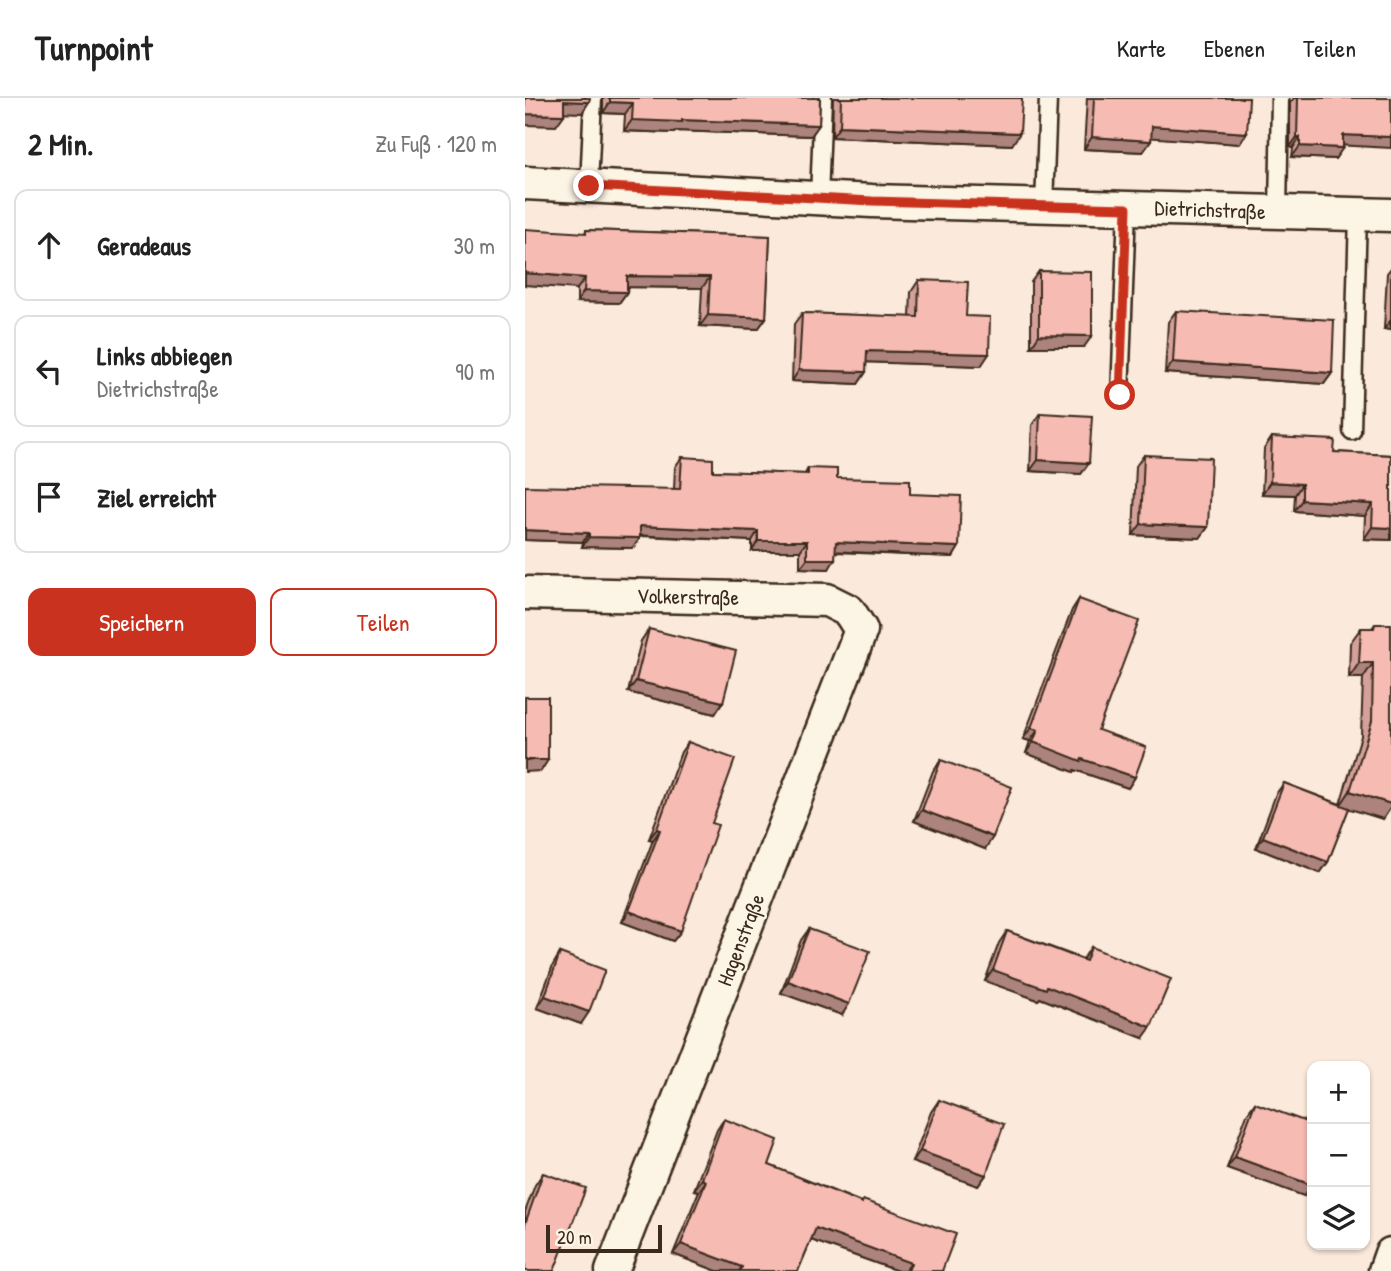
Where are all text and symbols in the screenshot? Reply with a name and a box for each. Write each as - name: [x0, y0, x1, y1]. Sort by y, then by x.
- text: Turnpoint: [35, 26, 152, 70]
- text: Karte: [1117, 32, 1166, 64]
- text: Ebenen: [1204, 32, 1265, 64]
- text: Teilen: [1303, 32, 1356, 64]
- text: 2 Min.: [28, 124, 94, 164]
- text: Zu Fuß · 120 m: [375, 128, 497, 159]
- route end: [573, 170, 604, 201]
- street label: Dietrichstraße: [1154, 193, 1266, 226]
- icon: ahead: [30, 226, 68, 264]
- text: Geradeaus: [97, 228, 191, 263]
- text: 30 m: [453, 230, 495, 261]
- text: Links abbiegen: [97, 338, 233, 373]
- icon: left: [30, 352, 68, 390]
- text: 90 m: [455, 356, 495, 387]
- text: Dietrichstraße: [97, 373, 219, 404]
- route start: [1104, 379, 1135, 410]
- icon: arrive: [30, 478, 68, 516]
- text: Ziel erreicht: [97, 480, 216, 515]
- street label: Volkerstraße: [637, 581, 739, 612]
- button: Speichern: [28, 588, 256, 656]
- button: Teilen: [270, 588, 497, 656]
- street label: Hagenstraße: [710, 890, 771, 990]
- map controls: [1307, 1061, 1370, 1250]
- button: +: [1307, 1061, 1370, 1124]
- button: −: [1307, 1124, 1370, 1187]
- button: layers: [1307, 1187, 1370, 1250]
- scale bar: [546, 1222, 661, 1254]
- text: 20 m: [557, 1224, 592, 1250]

